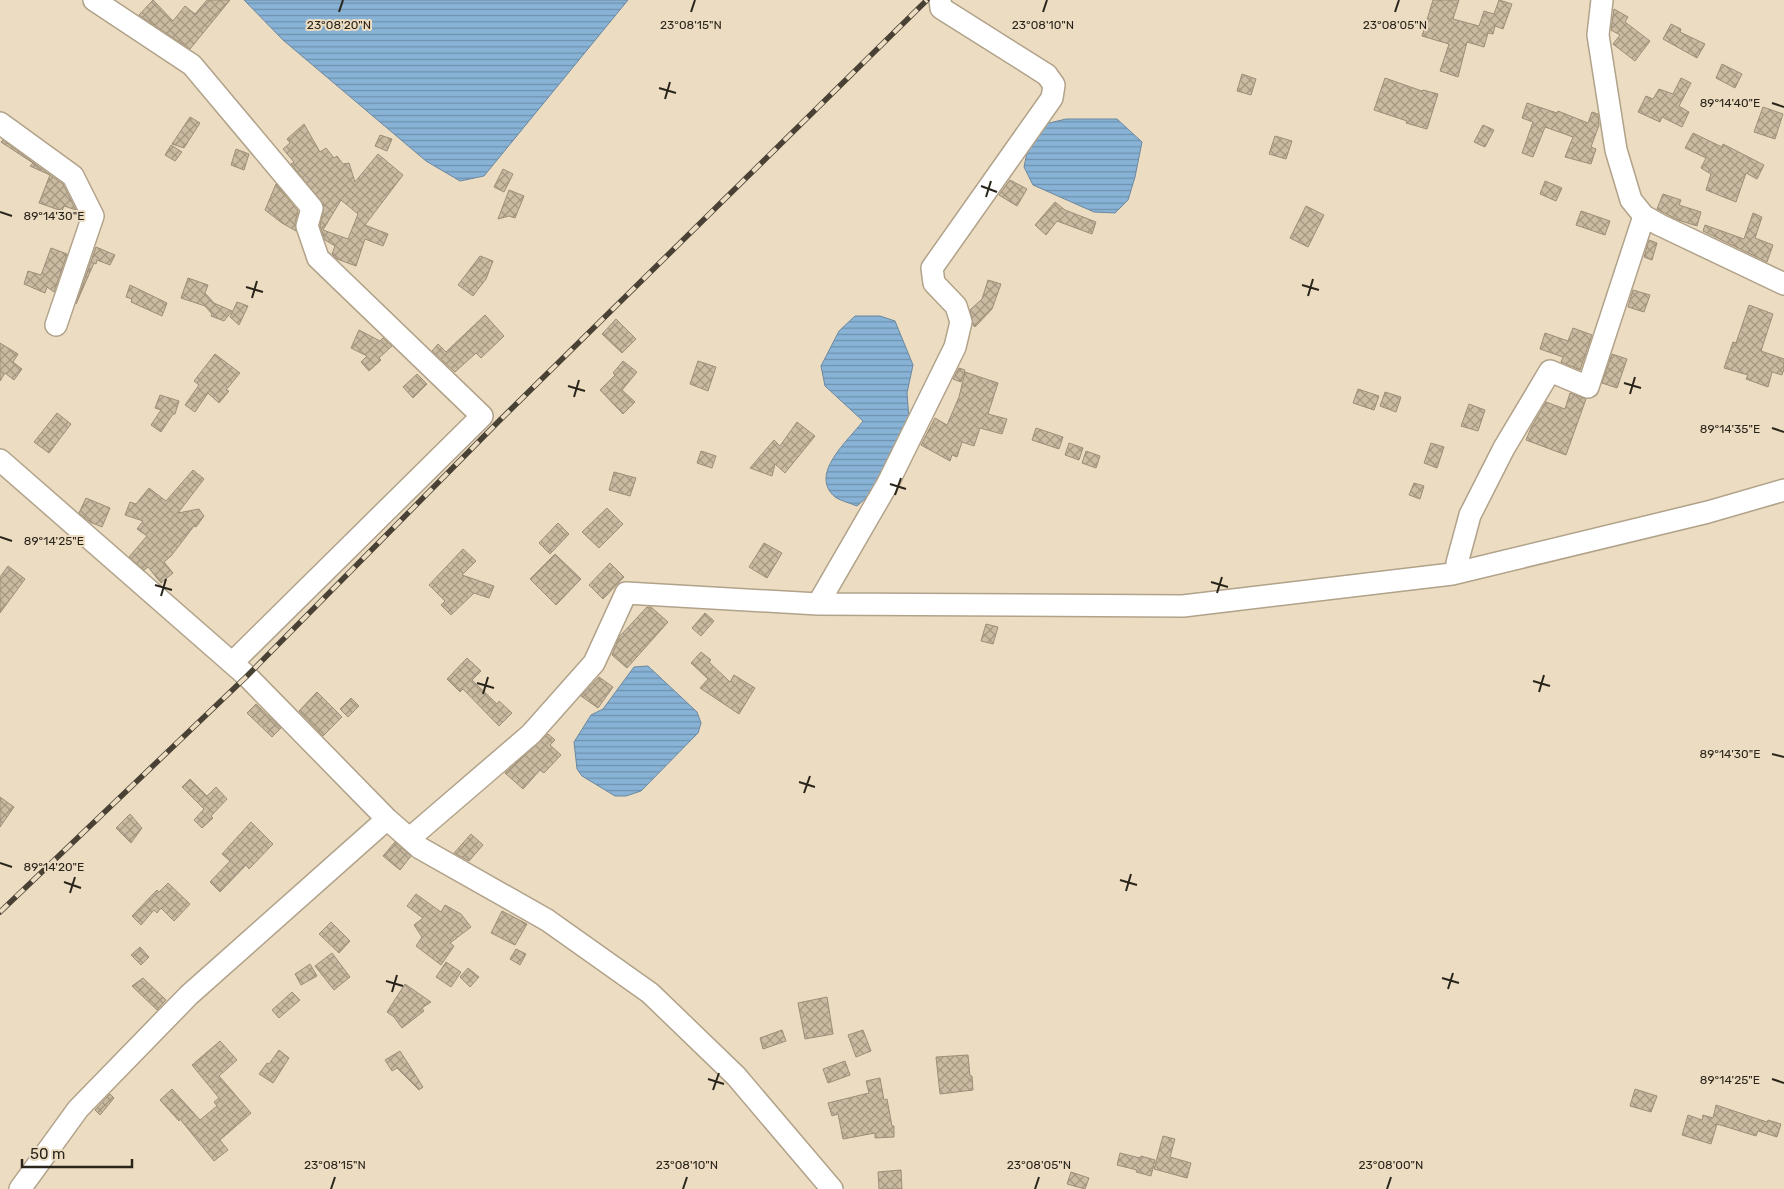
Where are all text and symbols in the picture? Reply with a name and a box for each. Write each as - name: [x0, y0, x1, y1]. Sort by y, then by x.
- text: 23°08'20"N: [307, 18, 371, 32]
- text: 23°08'15"N: [660, 18, 722, 32]
- text: 23°08'10"N: [1012, 18, 1074, 32]
- text: 23°08'05"N: [1363, 18, 1427, 32]
- text: 89°14'40"E: [1700, 96, 1760, 110]
- text: 89°14'30"E: [24, 209, 84, 223]
- text: 89°14'35"E: [1700, 422, 1760, 436]
- text: 89°14'25"E: [24, 534, 84, 548]
- text: 89°14'30"E: [1700, 747, 1760, 761]
- text: 89°14'20"E: [24, 860, 84, 874]
- text: 89°14'25"E: [1700, 1073, 1760, 1087]
- scale bar: [22, 1136, 132, 1168]
- text: 50 m: [30, 1145, 65, 1163]
- text: 23°08'15"N: [304, 1158, 366, 1172]
- text: 23°08'10"N: [656, 1158, 718, 1172]
- text: 23°08'05"N: [1007, 1158, 1071, 1172]
- text: 23°08'00"N: [1359, 1158, 1423, 1172]

